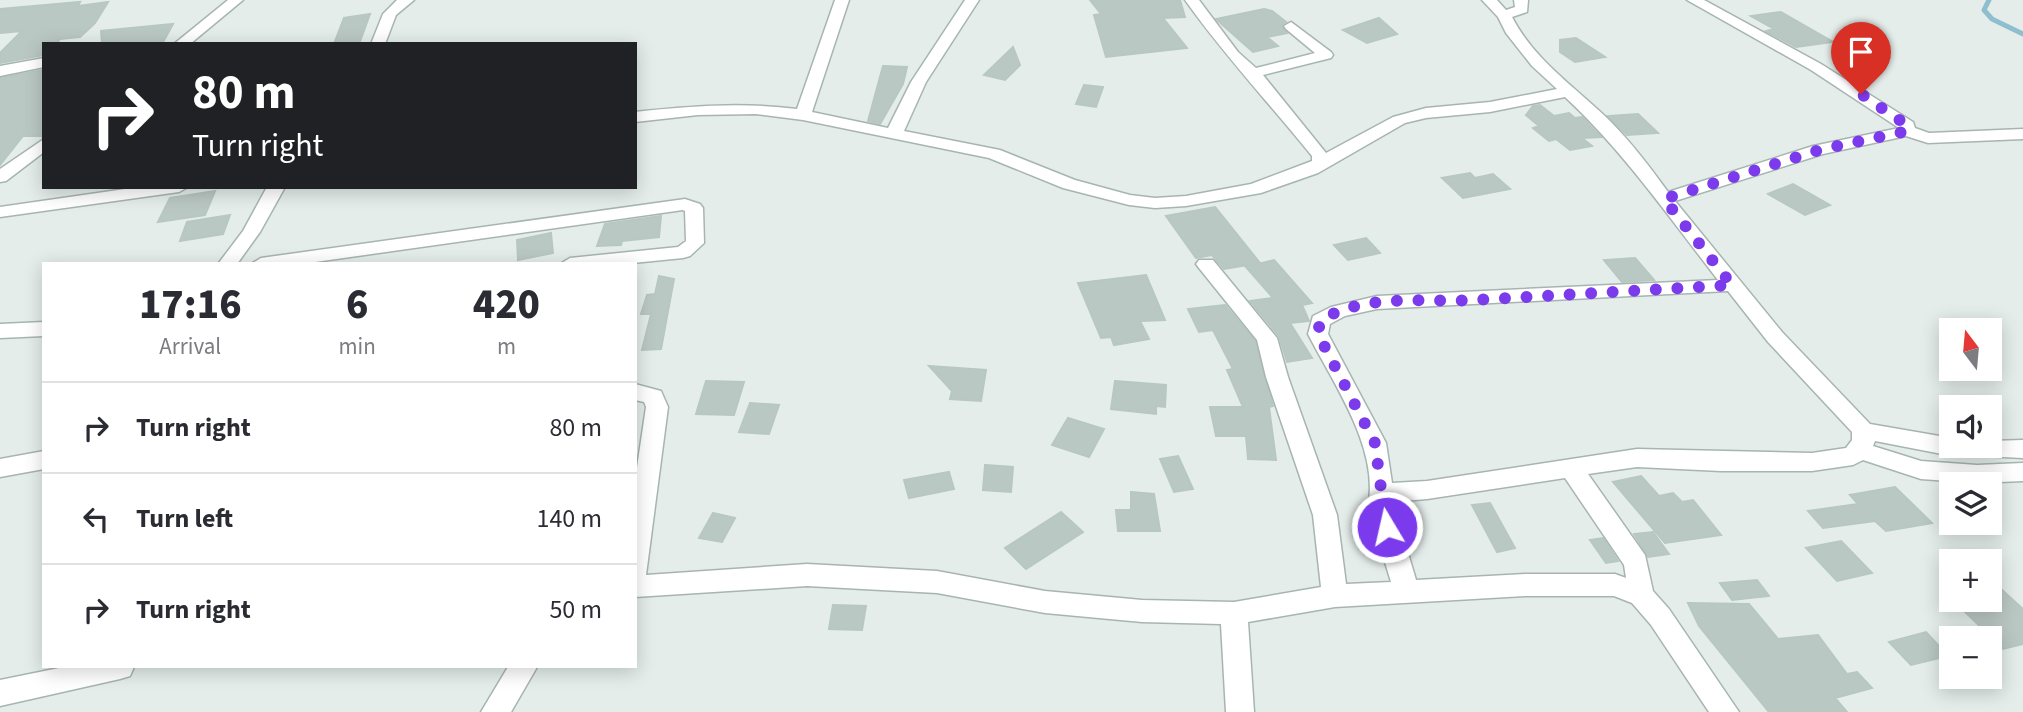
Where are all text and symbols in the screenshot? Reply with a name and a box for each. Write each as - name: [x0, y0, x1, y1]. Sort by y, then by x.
- pin: [1831, 22, 1891, 94]
- icon: arrive: [1842, 33, 1880, 71]
- text: 80 m: [192, 58, 296, 128]
- icon: right: [77, 70, 168, 161]
- text: Turn right: [192, 123, 323, 169]
- text: 17:16: [139, 275, 242, 335]
- text: 6: [346, 275, 368, 335]
- text: 420: [473, 275, 540, 335]
- north arrow: [1939, 318, 2002, 382]
- map controls: [1939, 318, 2002, 689]
- text: Arrival: [159, 330, 221, 363]
- text: min: [339, 330, 376, 363]
- text: m: [497, 330, 516, 363]
- button: sound: [1939, 395, 2002, 458]
- icon: right: [77, 409, 115, 447]
- text: Turn right: [136, 409, 251, 446]
- text: 80 m: [549, 409, 602, 446]
- button: layers: [1939, 472, 2002, 535]
- position arrow: [1350, 490, 1424, 564]
- icon: left: [77, 500, 115, 538]
- text: Turn left: [136, 500, 233, 537]
- text: 140 m: [536, 500, 602, 537]
- button: +: [1939, 549, 2002, 612]
- icon: right: [77, 591, 115, 629]
- text: Turn right: [136, 591, 251, 628]
- text: 50 m: [549, 591, 602, 628]
- button: −: [1939, 626, 2002, 689]

